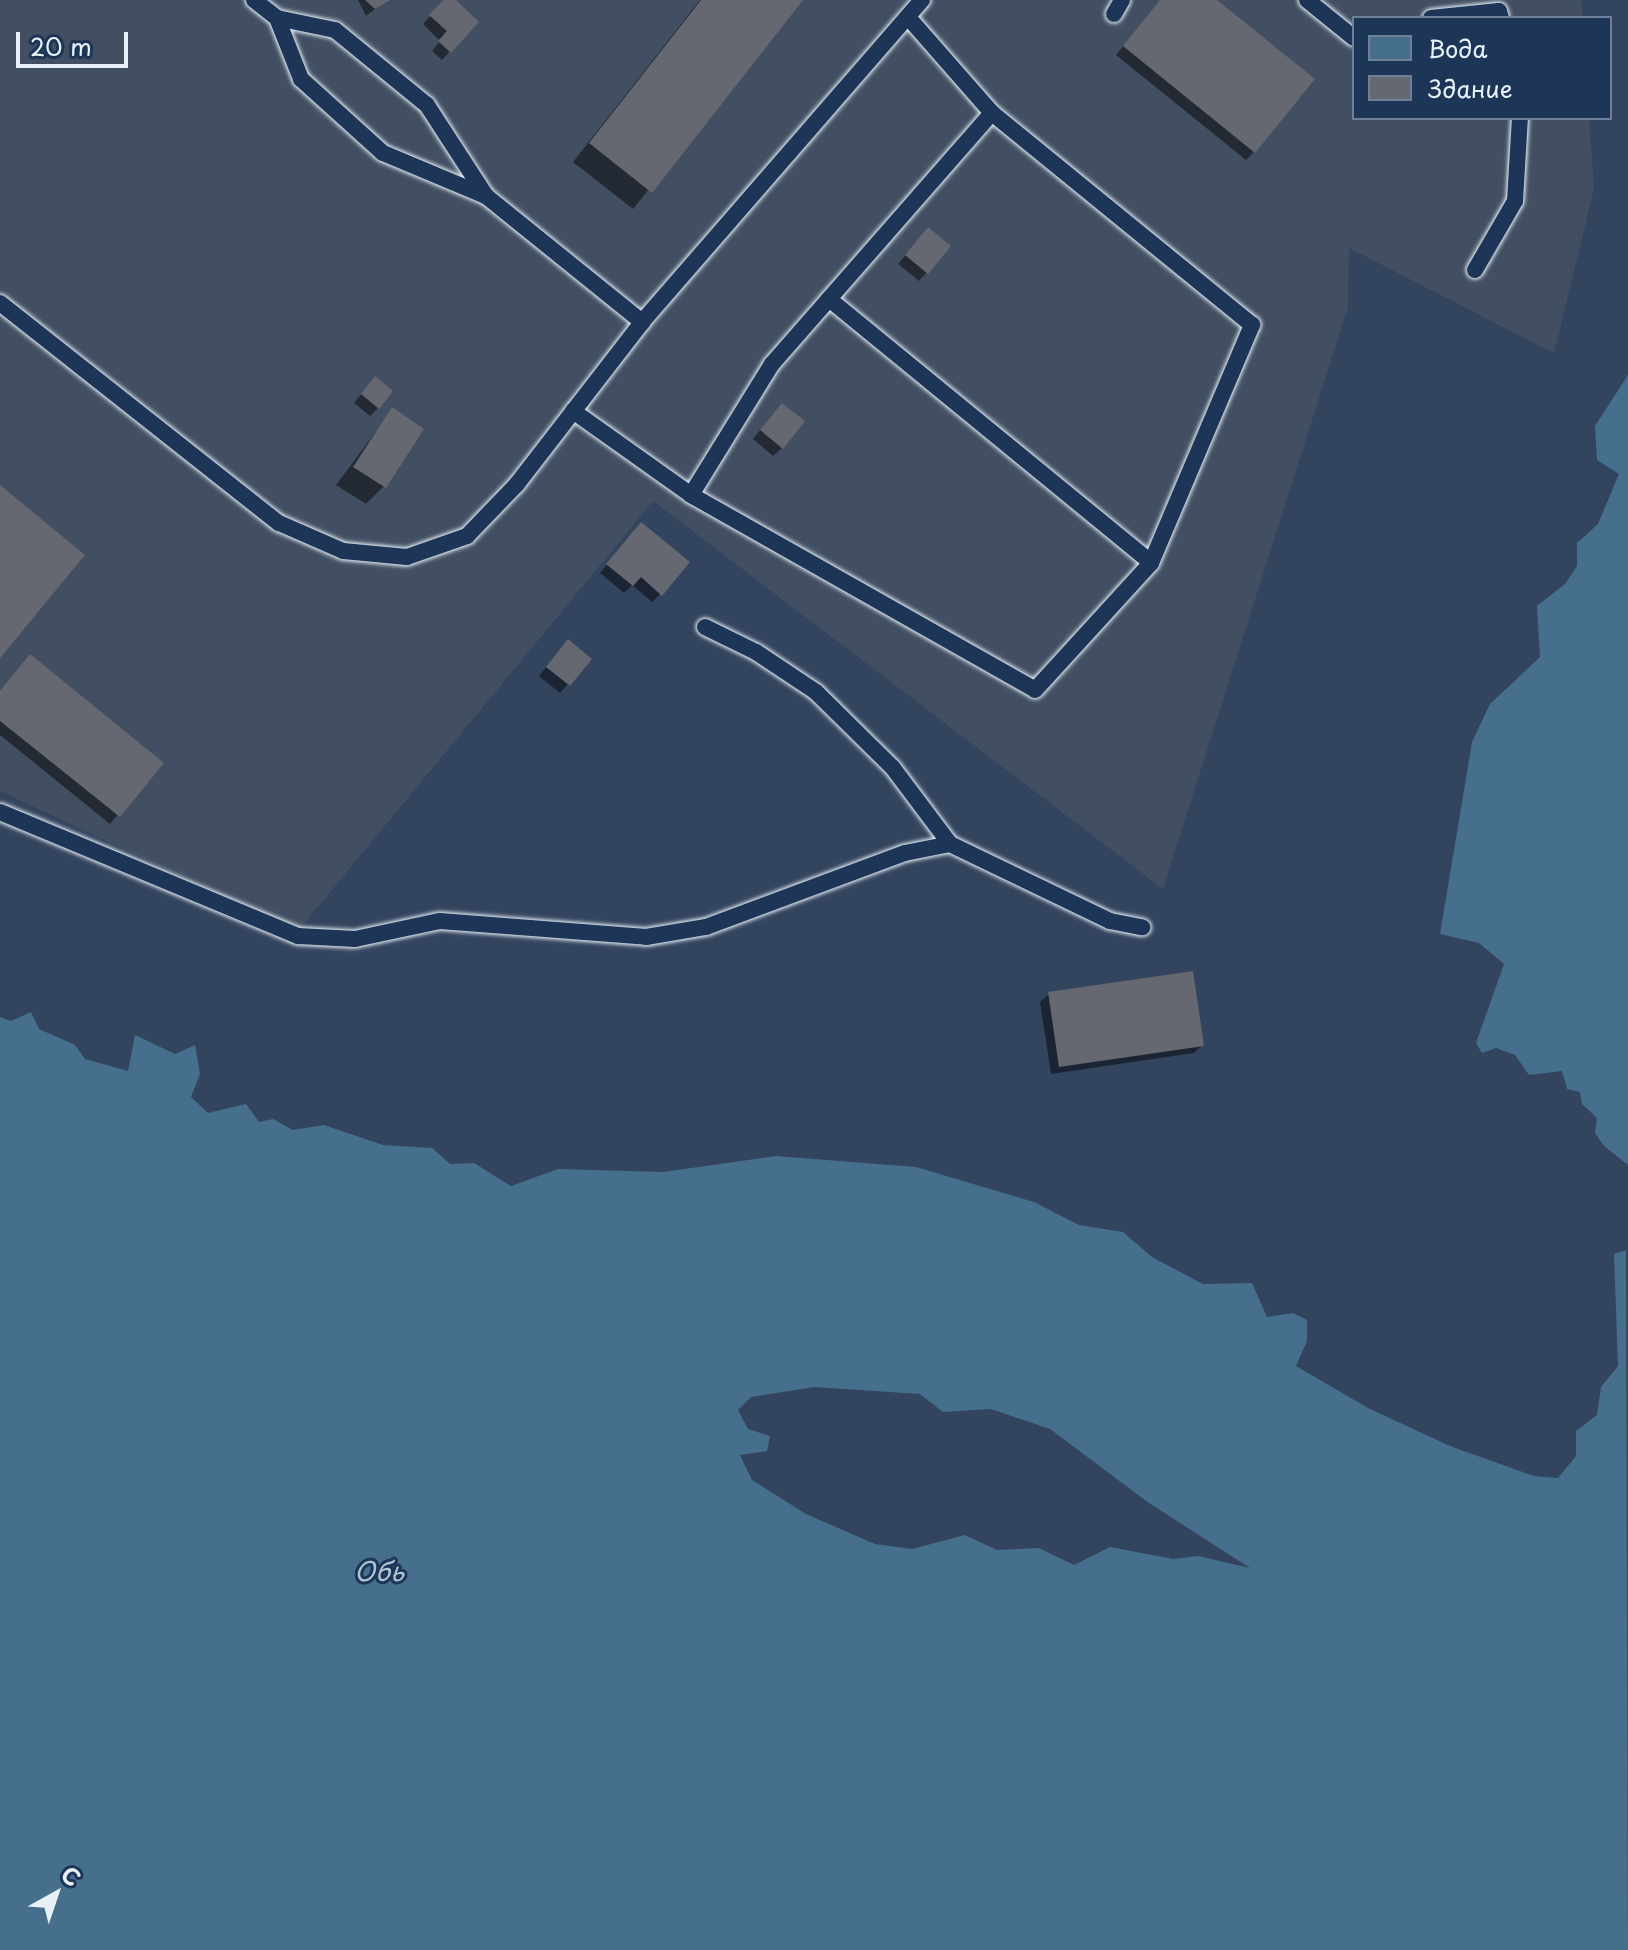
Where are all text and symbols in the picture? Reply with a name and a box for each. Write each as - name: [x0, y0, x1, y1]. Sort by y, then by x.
- scale bar: [20, 16, 132, 66]
- legend: [1352, 16, 1612, 120]
- text: 20 m: [30, 28, 92, 64]
- text: Вода: [1428, 30, 1487, 66]
- text: Здание: [1428, 70, 1513, 106]
- water label: Обь: [354, 1555, 404, 1587]
- north arrow: [16, 1854, 96, 1934]
- text: С: [55, 1857, 89, 1893]

